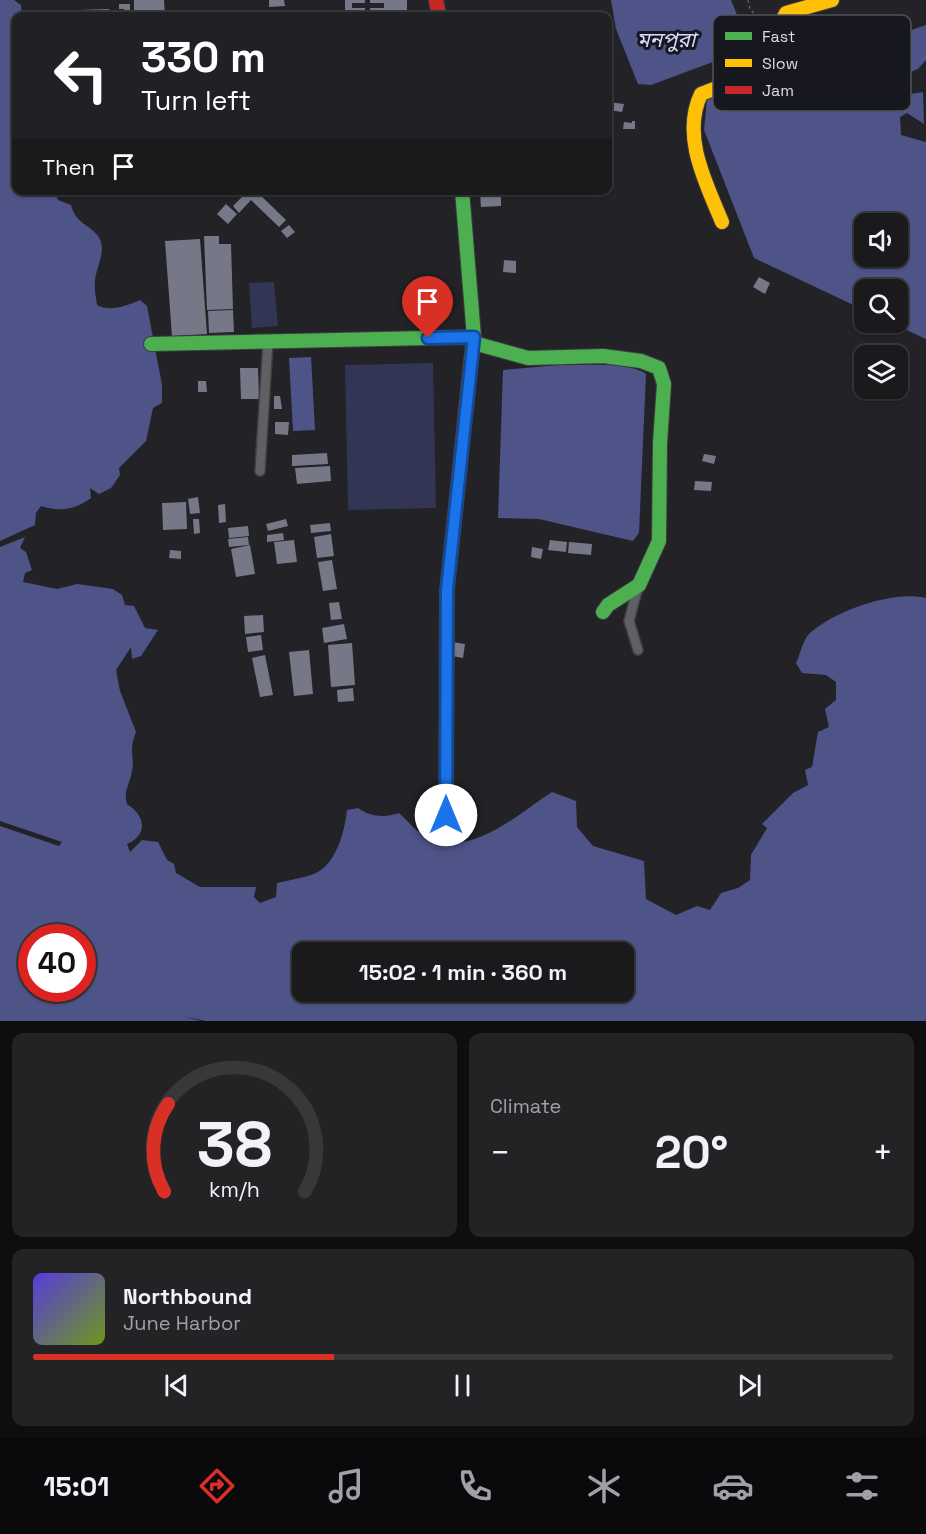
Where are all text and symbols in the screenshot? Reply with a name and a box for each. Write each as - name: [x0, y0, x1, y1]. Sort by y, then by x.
- legend: [713, 15, 911, 111]
- water label: মনপুরা: [637, 26, 700, 53]
- text: Fast: [762, 26, 795, 47]
- text: 330 m: [141, 31, 266, 84]
- icon: left: [42, 36, 120, 114]
- text: Slow: [762, 53, 798, 74]
- text: Jam: [762, 80, 794, 101]
- text: Turn left: [141, 83, 251, 118]
- icon: arrive: [107, 150, 140, 183]
- text: Then: [42, 153, 95, 181]
- map controls: [854, 213, 908, 399]
- button: sound: [854, 213, 908, 267]
- pin: [402, 276, 453, 338]
- button: search: [854, 279, 908, 333]
- icon: arrive: [411, 285, 444, 318]
- button: layers: [854, 345, 908, 399]
- position arrow: [414, 783, 478, 847]
- speed limit sign: 40: [18, 924, 96, 1002]
- text: 15:02 · 1 min · 360 m: [359, 958, 567, 986]
- text: Climate: [490, 1093, 561, 1119]
- text: 38: [197, 1105, 272, 1184]
- text: 20°: [655, 1124, 728, 1181]
- text: −: [490, 1132, 510, 1174]
- text: +: [873, 1132, 893, 1174]
- text: km/h: [209, 1176, 260, 1203]
- text: Northbound: [123, 1282, 252, 1310]
- text: June Harbor: [123, 1310, 241, 1336]
- icon: previous: [160, 1369, 193, 1402]
- icon: pause: [446, 1369, 479, 1402]
- icon: next: [733, 1369, 766, 1402]
- icon: directions: [196, 1465, 238, 1507]
- icon: music: [325, 1465, 367, 1507]
- icon: phone: [454, 1465, 496, 1507]
- icon: climate: [583, 1465, 625, 1507]
- icon: car: [712, 1465, 754, 1507]
- icon: filters: [841, 1465, 883, 1507]
- text: 15:01: [43, 1469, 110, 1504]

